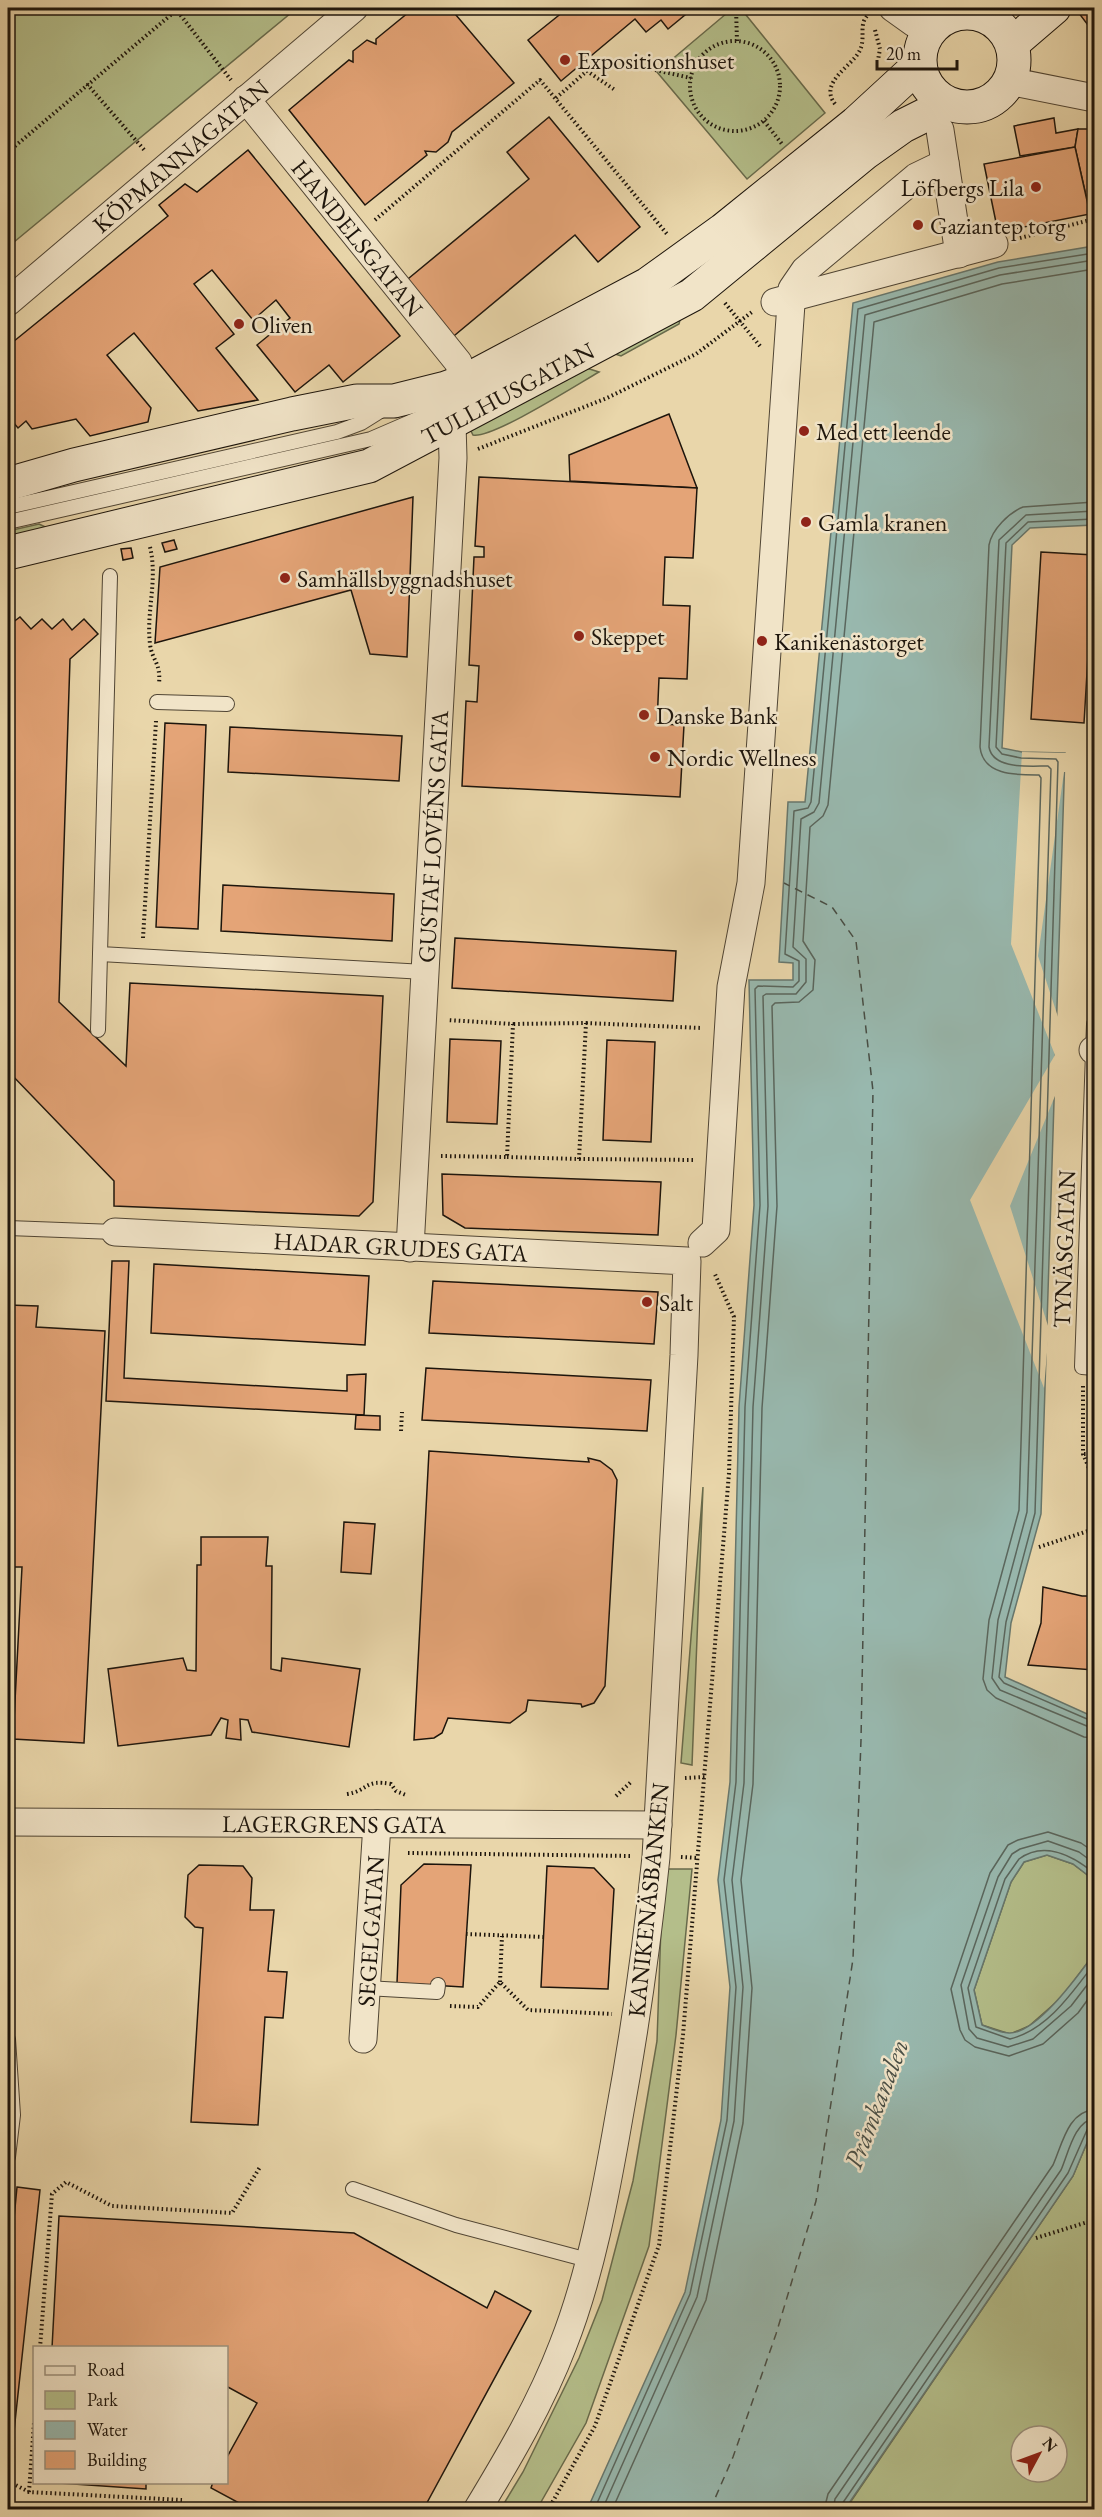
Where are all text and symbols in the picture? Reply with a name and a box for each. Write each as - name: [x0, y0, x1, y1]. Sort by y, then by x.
- scale bar: [877, 33, 956, 71]
- text: 20 m: [886, 42, 921, 65]
- place label: Expositionshuset: [577, 45, 735, 76]
- marker: Expositionshuset: [558, 53, 572, 67]
- street label: KÖPMANNAGATAN: [86, 72, 275, 239]
- street label: HANDELSGATAN: [285, 153, 430, 323]
- place label: Löfbergs Lila: [901, 172, 1024, 203]
- marker: Löfbergs Lila: [1029, 180, 1043, 194]
- place label: Gaziantep torg: [930, 210, 1066, 241]
- marker: Gaziantep torg: [911, 218, 925, 232]
- place label: Oliven: [251, 309, 313, 340]
- marker: Oliven: [232, 317, 246, 331]
- street label: TULLHUSGATAN: [415, 334, 599, 451]
- place label: Med ett leende: [816, 416, 951, 447]
- marker: Med ett leende: [797, 424, 811, 438]
- place label: Gamla kranen: [818, 507, 948, 538]
- marker: Gamla kranen: [799, 515, 813, 529]
- place label: Samhällsbyggnadshuset: [297, 563, 513, 594]
- marker: Samhällsbyggnadshuset: [278, 571, 292, 585]
- place label: Skeppet: [591, 621, 665, 652]
- place label: Kanikenästorget: [774, 626, 924, 657]
- marker: Skeppet: [572, 629, 586, 643]
- marker: Kanikenästorget: [755, 634, 769, 648]
- place label: Danske Bank: [656, 700, 778, 731]
- marker: Danske Bank: [637, 708, 651, 722]
- street label: GUSTAF LOVÉNS GATA: [410, 709, 455, 964]
- place label: Nordic Wellness: [667, 742, 817, 773]
- marker: Nordic Wellness: [648, 750, 662, 764]
- street label: TYNÄSGATAN: [1046, 1169, 1082, 1329]
- street label: HADAR GRUDES GATA: [273, 1225, 529, 1268]
- place label: Salt: [659, 1287, 693, 1318]
- marker: Salt: [640, 1295, 654, 1309]
- street label: KANIKENÄSBANKEN: [620, 1781, 676, 2019]
- street label: LAGERGRENS GATA: [222, 1807, 446, 1840]
- street label: SEGELGATAN: [350, 1855, 390, 2008]
- water label: Pråmkanalen: [836, 2035, 916, 2173]
- legend: [33, 2346, 228, 2484]
- text: Road: [87, 2358, 126, 2381]
- text: Park: [87, 2388, 118, 2411]
- text: Water: [87, 2418, 128, 2441]
- north arrow: [1009, 2424, 1069, 2484]
- text: N: [1038, 2433, 1062, 2456]
- text: Building: [87, 2448, 147, 2471]

